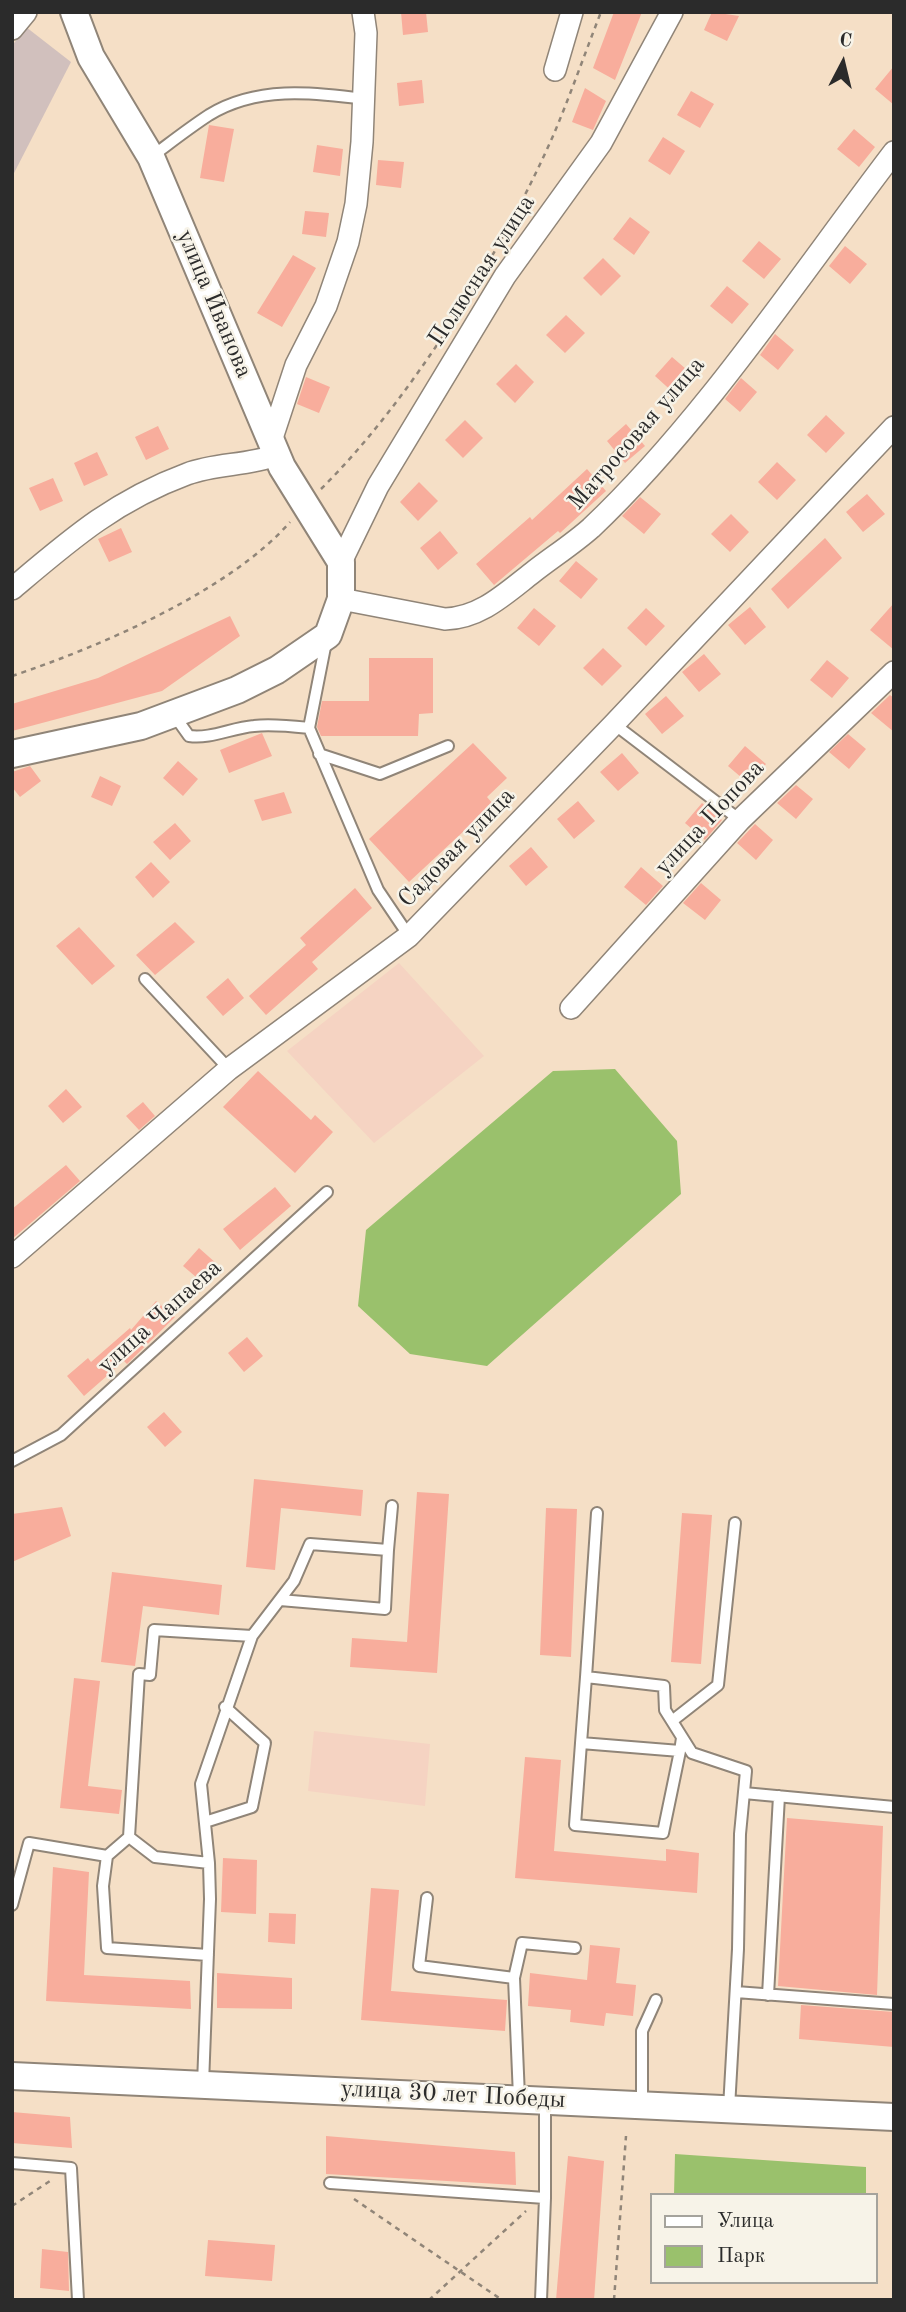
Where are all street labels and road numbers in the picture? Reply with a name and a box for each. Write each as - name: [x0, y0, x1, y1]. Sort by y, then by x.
- street label: Полюсная улица: [422, 190, 542, 352]
- street label: улица Иванова: [170, 225, 258, 383]
- street label: Матросовая улица: [563, 351, 711, 517]
- street label: улица Попова: [649, 754, 771, 882]
- street label: Садовая улица: [393, 782, 521, 914]
- street label: улица Чапаева: [92, 1254, 228, 1380]
- street label: улица 30 лет Победы: [340, 2075, 566, 2115]

